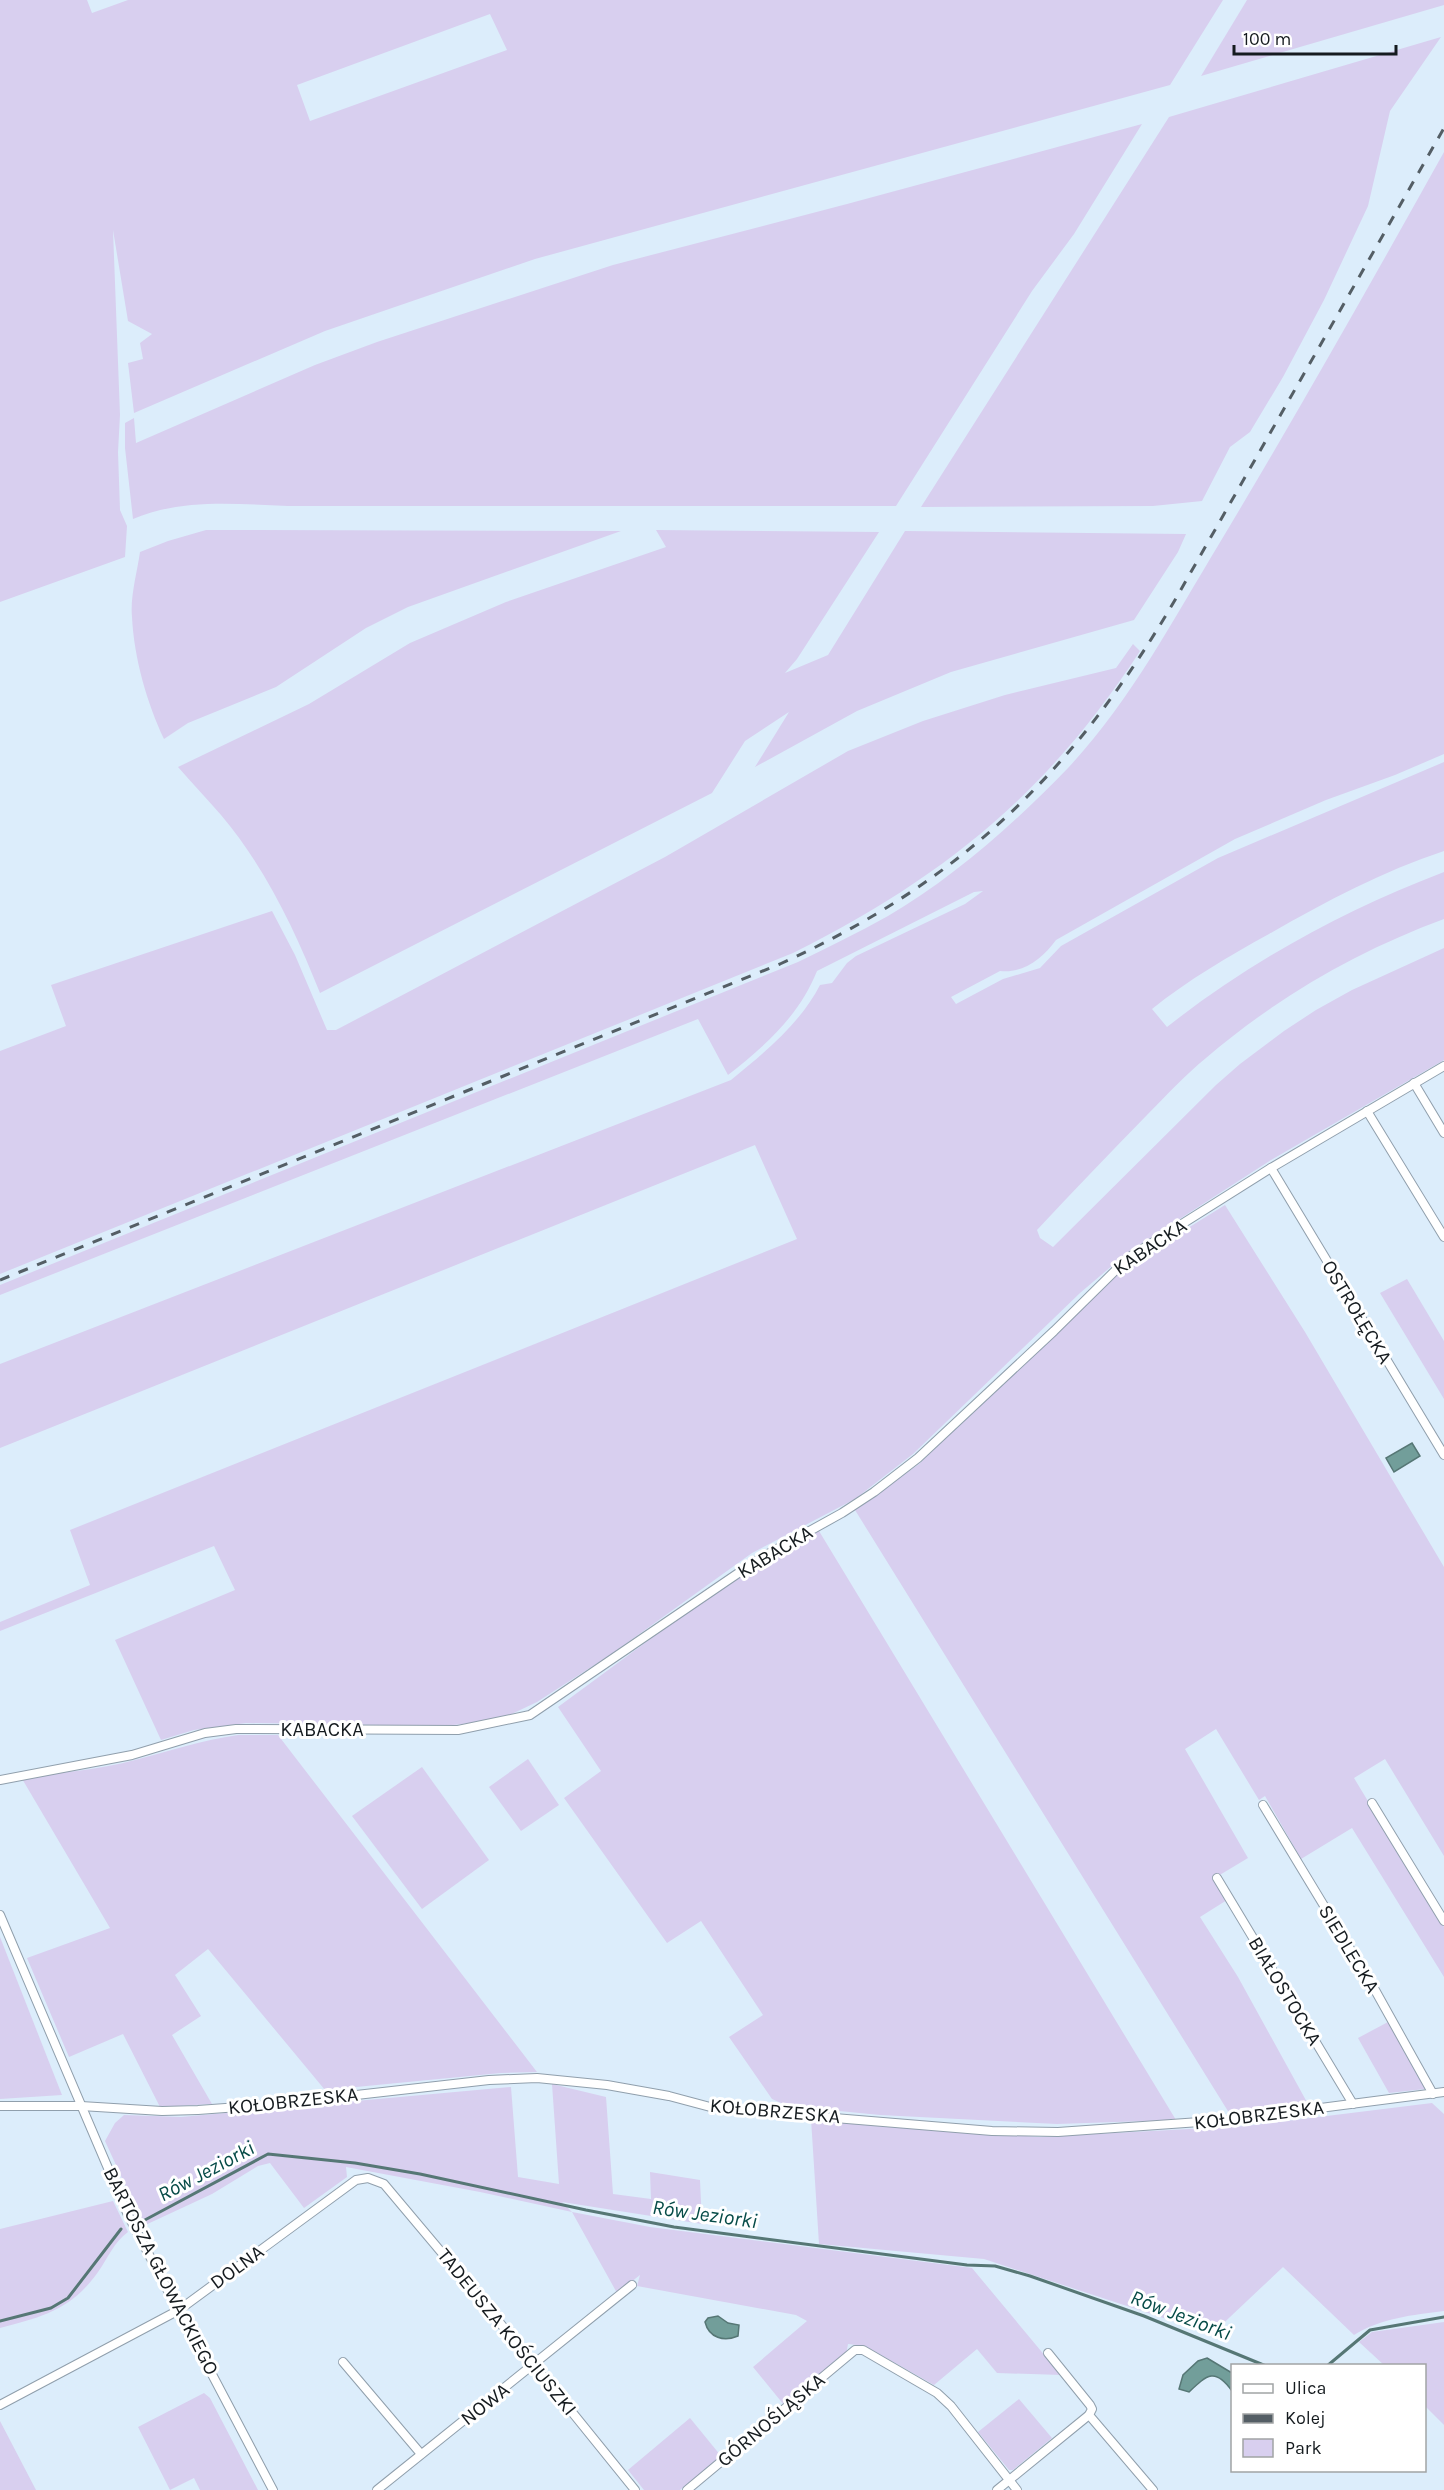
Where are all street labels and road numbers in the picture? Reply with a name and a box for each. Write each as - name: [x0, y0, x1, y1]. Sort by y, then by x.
- street label: KABACKA: [1109, 1214, 1191, 1280]
- street label: OSTROŁĘCKA: [1317, 1256, 1397, 1368]
- street label: KABACKA: [733, 1521, 817, 1583]
- street label: KABACKA: [280, 1718, 364, 1741]
- street label: SIEDLECKA: [1314, 1901, 1384, 1997]
- street label: BIAŁOSTOCKA: [1244, 1932, 1326, 2050]
- street label: KOŁOBRZESKA: [227, 2083, 359, 2119]
- street label: KOŁOBRZESKA: [709, 2094, 841, 2128]
- street label: KOŁOBRZESKA: [1193, 2096, 1325, 2134]
- street label: BARTOSZA GŁOWACKIEGO: [99, 2163, 223, 2379]
- street label: DOLNA: [206, 2240, 268, 2294]
- street label: TADEUSZA KOŚCIUSZKI: [433, 2243, 582, 2420]
- street label: GÓRNOŚLĄSKA: [712, 2368, 829, 2472]
- street label: NOWA: [456, 2378, 514, 2430]

